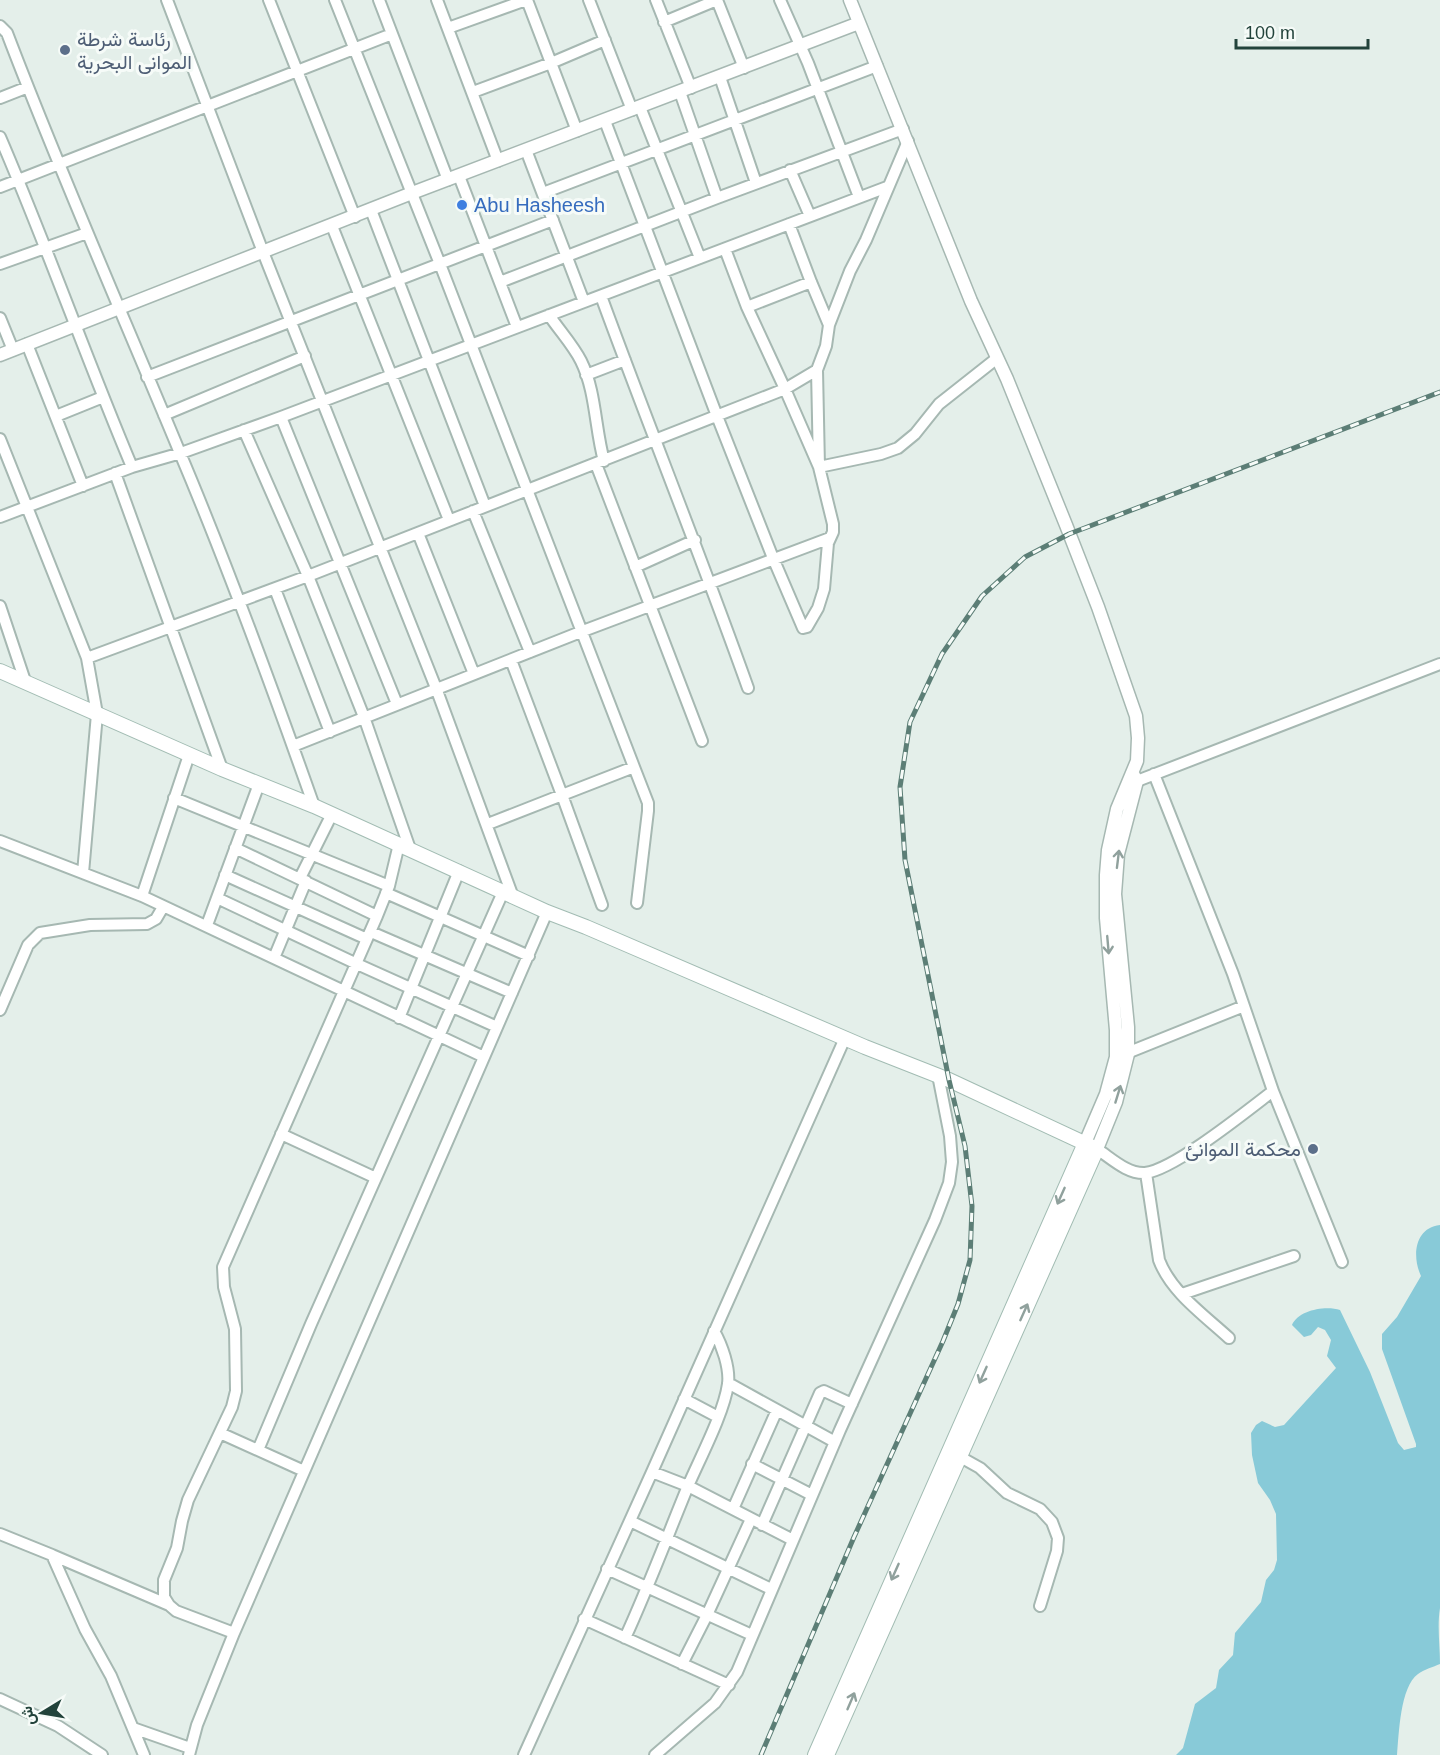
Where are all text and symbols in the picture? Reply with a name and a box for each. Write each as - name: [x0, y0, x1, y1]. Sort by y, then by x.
- scale bar: [1236, 12, 1368, 50]
- text: 100 m: [1245, 23, 1295, 43]
- place label: رئاسة شرطة الموانى البحرية: [77, 28, 192, 75]
- marker: رئاسة شرطة الموانى البحرية: [58, 43, 72, 57]
- place label: Abu Hasheesh: [474, 194, 605, 216]
- marker: Abu Hasheesh: [455, 198, 469, 212]
- one-way arrow: [1113, 850, 1124, 869]
- one-way arrow: [1103, 934, 1114, 954]
- one-way arrow: [1113, 1085, 1124, 1104]
- place label: محكمة الموانئ: [1185, 1138, 1301, 1162]
- marker: محكمة الموانئ: [1306, 1142, 1320, 1156]
- one-way arrow: [1055, 1187, 1067, 1205]
- one-way arrow: [1019, 1304, 1030, 1322]
- one-way arrow: [977, 1365, 988, 1383]
- one-way arrow: [889, 1563, 901, 1581]
- north arrow: [12, 1683, 72, 1743]
- one-way arrow: [845, 1693, 857, 1711]
- text: ش: [18, 1705, 39, 1727]

